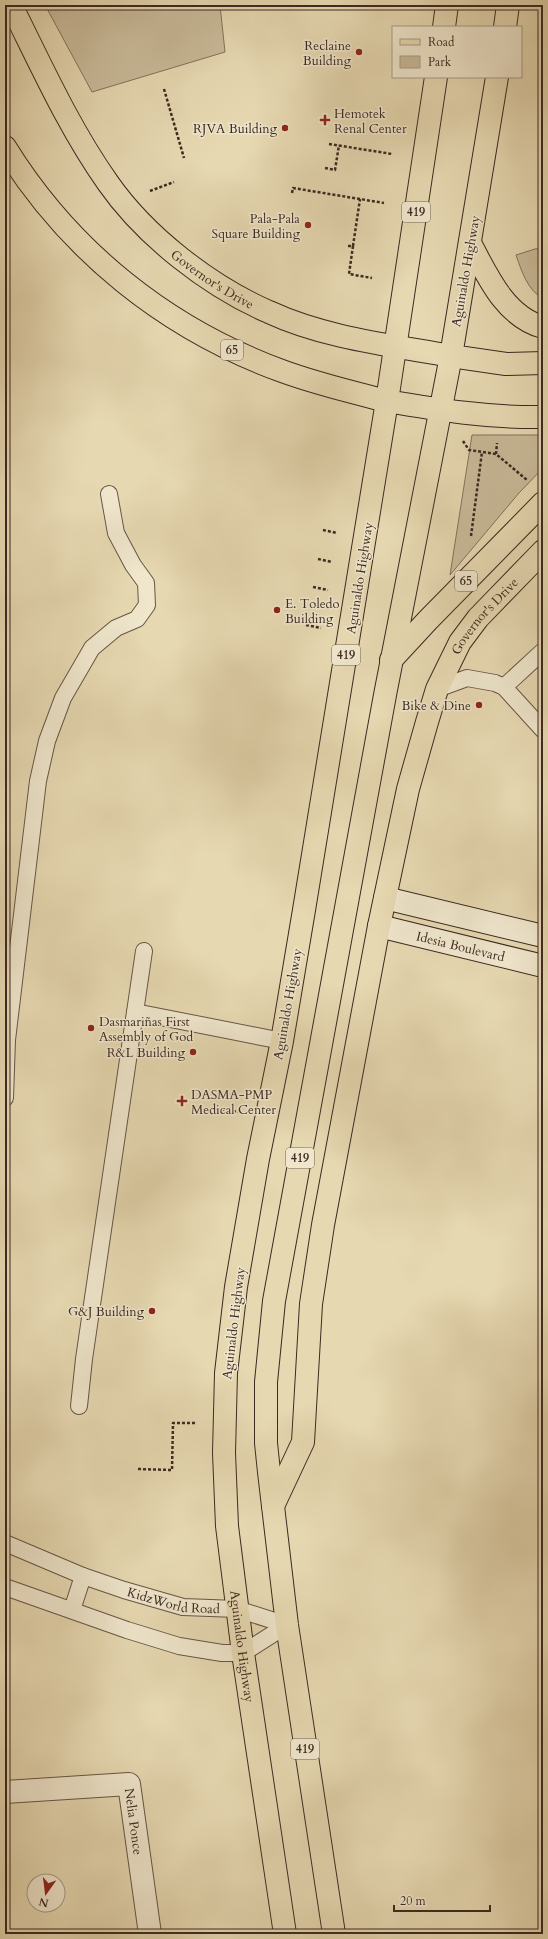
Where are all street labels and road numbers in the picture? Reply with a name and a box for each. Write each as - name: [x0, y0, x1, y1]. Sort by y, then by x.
- road number: 419: [402, 202, 430, 222]
- street label: Aguinaldo Highway: [447, 214, 485, 328]
- street label: Governor's Drive: [167, 246, 257, 314]
- road number: 65: [221, 340, 243, 360]
- street label: Aguinaldo Highway: [342, 521, 378, 635]
- road number: 65: [455, 571, 477, 591]
- street label: Governor's Drive: [447, 574, 522, 658]
- road number: 419: [332, 645, 360, 665]
- street label: Idesia Boulevard: [414, 927, 507, 966]
- street label: Aguinaldo Highway: [269, 947, 307, 1061]
- road number: 419: [286, 1148, 314, 1168]
- street label: Aguinaldo Highway: [218, 1266, 250, 1380]
- street label: KidzWorld Road: [125, 1583, 220, 1618]
- street label: Aguinaldo Highway: [225, 1589, 258, 1704]
- road number: 419: [291, 1739, 319, 1759]
- street label: Nelia Ponce: [120, 1787, 147, 1856]

